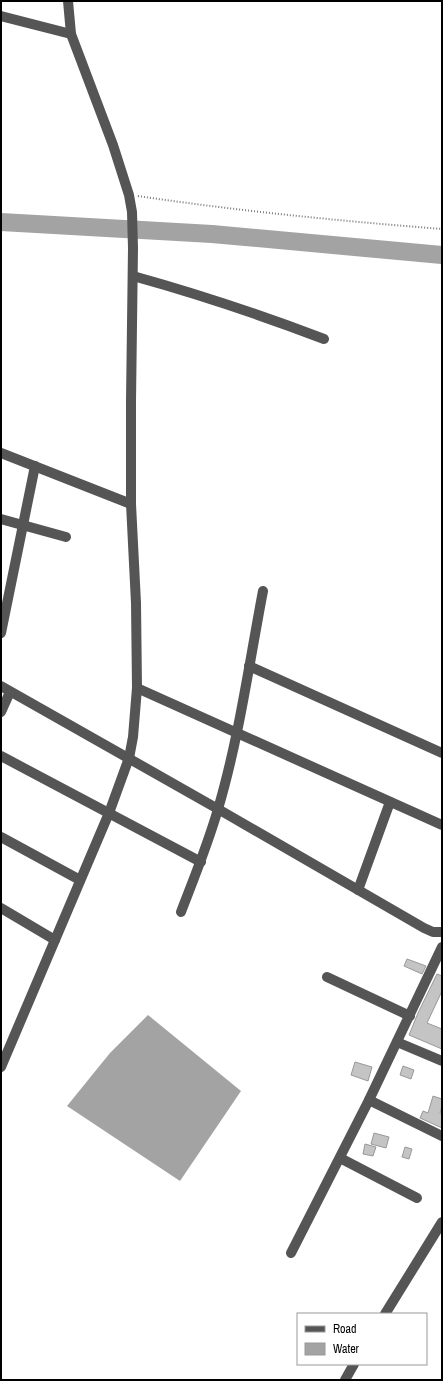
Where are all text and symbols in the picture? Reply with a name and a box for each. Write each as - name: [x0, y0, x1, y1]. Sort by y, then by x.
- legend: [297, 1313, 427, 1365]
- text: Road: [333, 1321, 357, 1337]
- text: Water: [333, 1341, 360, 1357]

